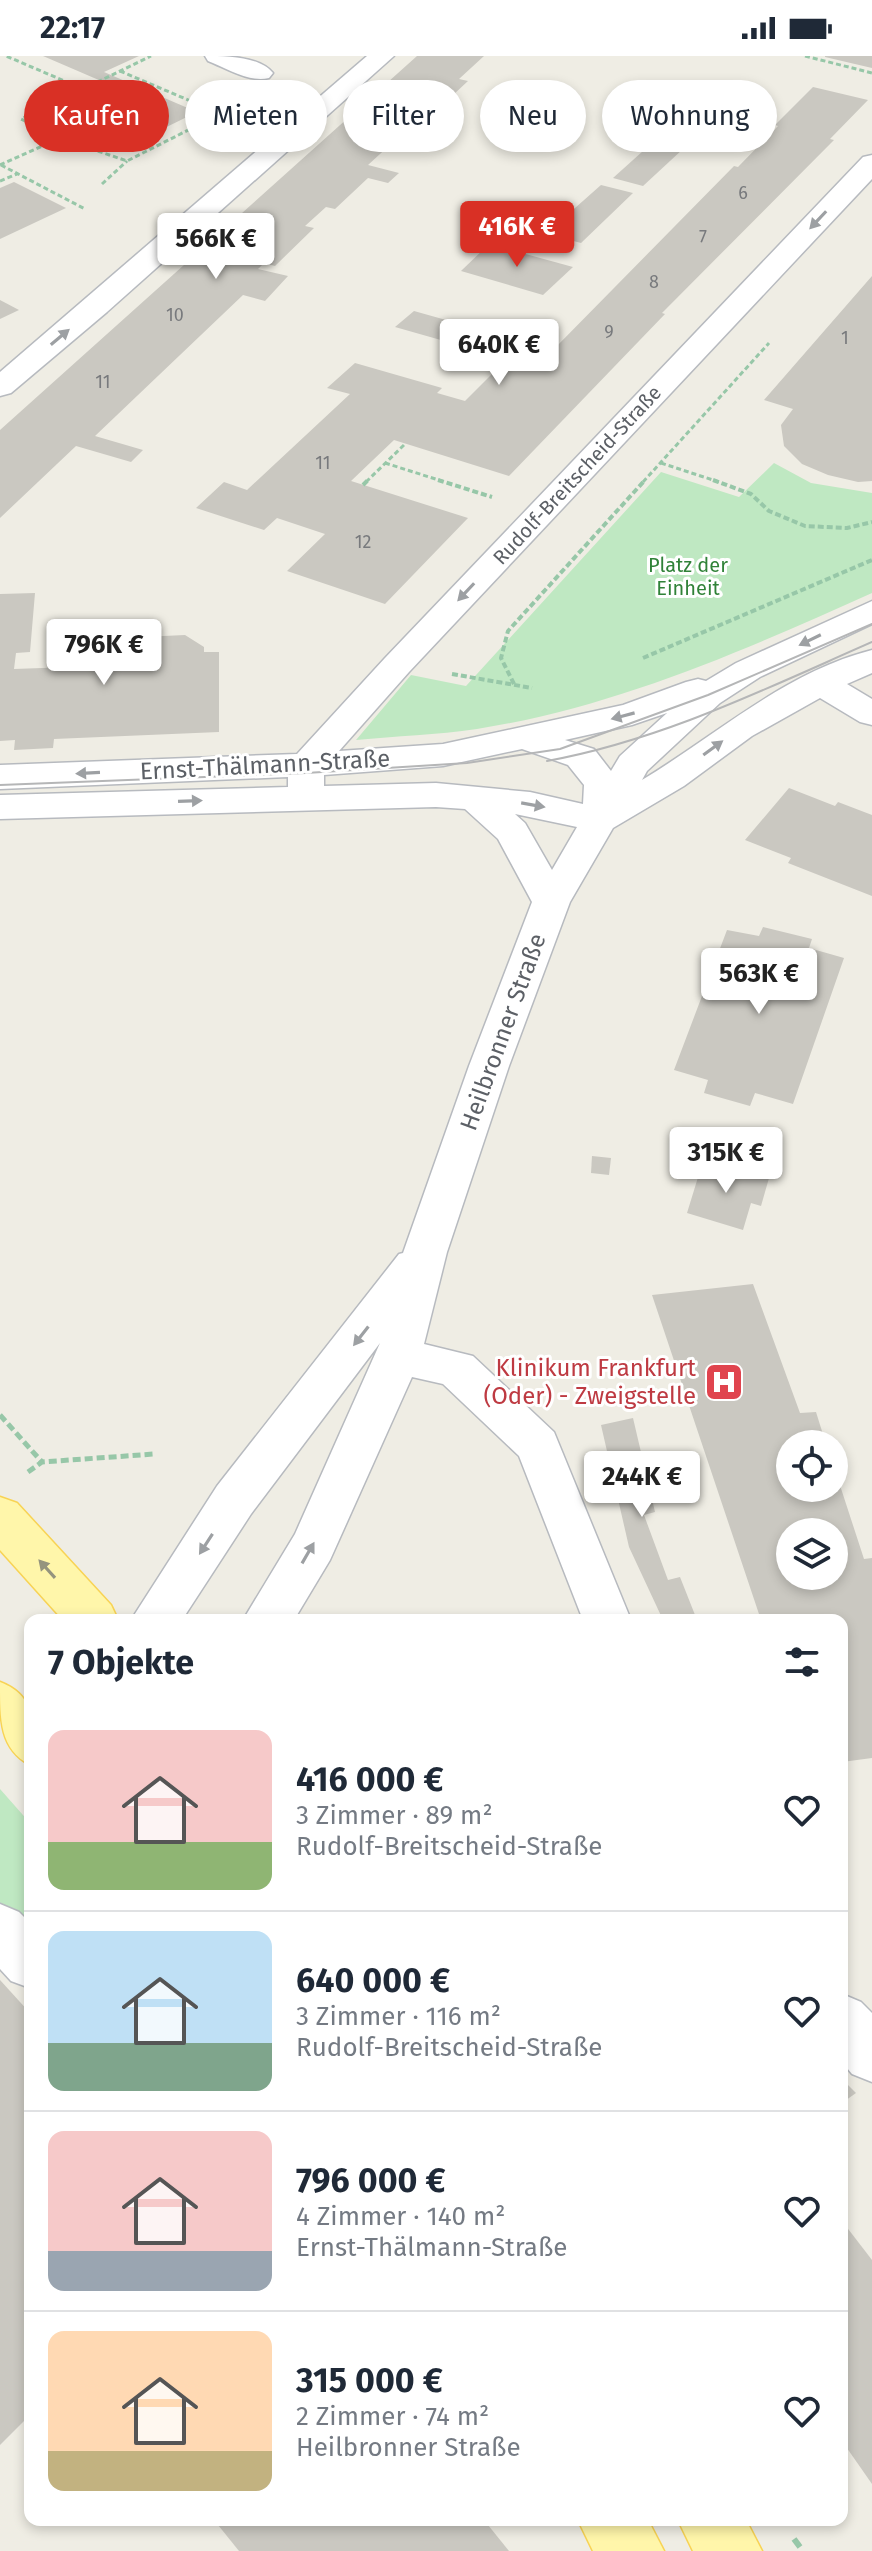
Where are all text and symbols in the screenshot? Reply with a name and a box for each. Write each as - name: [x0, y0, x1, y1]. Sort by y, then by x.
- text: 22:17: [40, 10, 105, 46]
- chip: Kaufen: [24, 80, 169, 152]
- chip: Mieten: [185, 80, 327, 152]
- chip: Filter: [343, 80, 464, 152]
- chip: Neu: [480, 80, 586, 152]
- chip: Wohnung: [602, 80, 777, 152]
- house number: 6: [738, 182, 748, 204]
- pin: 416K €: [452, 201, 582, 269]
- one-way arrow: [810, 210, 828, 229]
- text: 416K €: [478, 211, 556, 242]
- pin: 566K €: [151, 213, 281, 281]
- text: 566K €: [175, 223, 257, 254]
- house number: 7: [699, 226, 707, 248]
- house number: 8: [649, 271, 659, 293]
- house number: 10: [166, 304, 184, 326]
- pin: 640K €: [434, 319, 564, 387]
- house number: 9: [604, 321, 614, 343]
- house number: 1: [841, 327, 849, 349]
- one-way arrow: [50, 329, 70, 346]
- text: 640K €: [458, 329, 540, 360]
- house number: 11: [95, 371, 111, 393]
- street label: Rudolf-Breitscheid-Straße: [488, 381, 666, 569]
- house number: 11: [315, 452, 331, 474]
- house number: 12: [355, 531, 371, 553]
- park label: Platz der Einheit: [648, 553, 728, 600]
- one-way arrow: [458, 582, 476, 601]
- pin: 796K €: [39, 619, 169, 687]
- text: 796K €: [64, 629, 144, 660]
- one-way arrow: [799, 633, 822, 647]
- one-way arrow: [610, 711, 635, 723]
- one-way arrow: [702, 741, 723, 756]
- street label: Ernst-Thälmann-Straße: [139, 744, 391, 786]
- one-way arrow: [75, 767, 100, 780]
- one-way arrow: [178, 794, 203, 807]
- one-way arrow: [521, 800, 546, 812]
- street label: Heilbronner Straße: [454, 930, 552, 1134]
- pin: 563K €: [694, 948, 824, 1016]
- text: 563K €: [719, 958, 799, 989]
- pin: 315K €: [661, 1127, 791, 1195]
- text: 315K €: [688, 1137, 764, 1168]
- one-way arrow: [353, 1325, 369, 1346]
- place label: Klinikum Frankfurt (Oder) - Zweigstelle: [483, 1354, 696, 1410]
- hospital icon: Klinikum Frankfurt (Oder) - Zweigstelle: [703, 1361, 745, 1403]
- map controls: [776, 1430, 848, 1590]
- button: locate: [776, 1430, 848, 1502]
- pin: 244K €: [577, 1451, 707, 1519]
- text: 244K €: [602, 1461, 682, 1492]
- button: layers: [776, 1518, 848, 1590]
- one-way arrow: [199, 1534, 214, 1555]
- one-way arrow: [301, 1542, 315, 1564]
- one-way arrow: [38, 1559, 56, 1578]
- icon: filters: [780, 1640, 824, 1684]
- text: 7 Objekte: [48, 1642, 194, 1683]
- text: 416 000 €: [296, 1759, 444, 1800]
- icon: home: [112, 1762, 208, 1858]
- icon: heart: [780, 1788, 824, 1832]
- text: 3 Zimmer · 89 m²: [296, 1800, 493, 1831]
- text: Rudolf-Breitscheid-Straße: [296, 1831, 603, 1862]
- text: 640 000 €: [296, 1960, 450, 2001]
- icon: home: [112, 1963, 208, 2059]
- icon: heart: [780, 1989, 824, 2033]
- text: 3 Zimmer · 116 m²: [296, 2001, 501, 2032]
- text: Rudolf-Breitscheid-Straße: [296, 2032, 603, 2063]
- text: 796 000 €: [296, 2160, 446, 2201]
- icon: home: [112, 2163, 208, 2259]
- icon: heart: [780, 2189, 824, 2233]
- text: 4 Zimmer · 140 m²: [296, 2201, 505, 2232]
- text: Ernst-Thälmann-Straße: [296, 2232, 568, 2263]
- text: 315 000 €: [296, 2360, 443, 2401]
- icon: home: [112, 2363, 208, 2459]
- icon: heart: [780, 2389, 824, 2433]
- text: 2 Zimmer · 74 m²: [296, 2401, 489, 2432]
- text: Heilbronner Straße: [296, 2432, 521, 2463]

